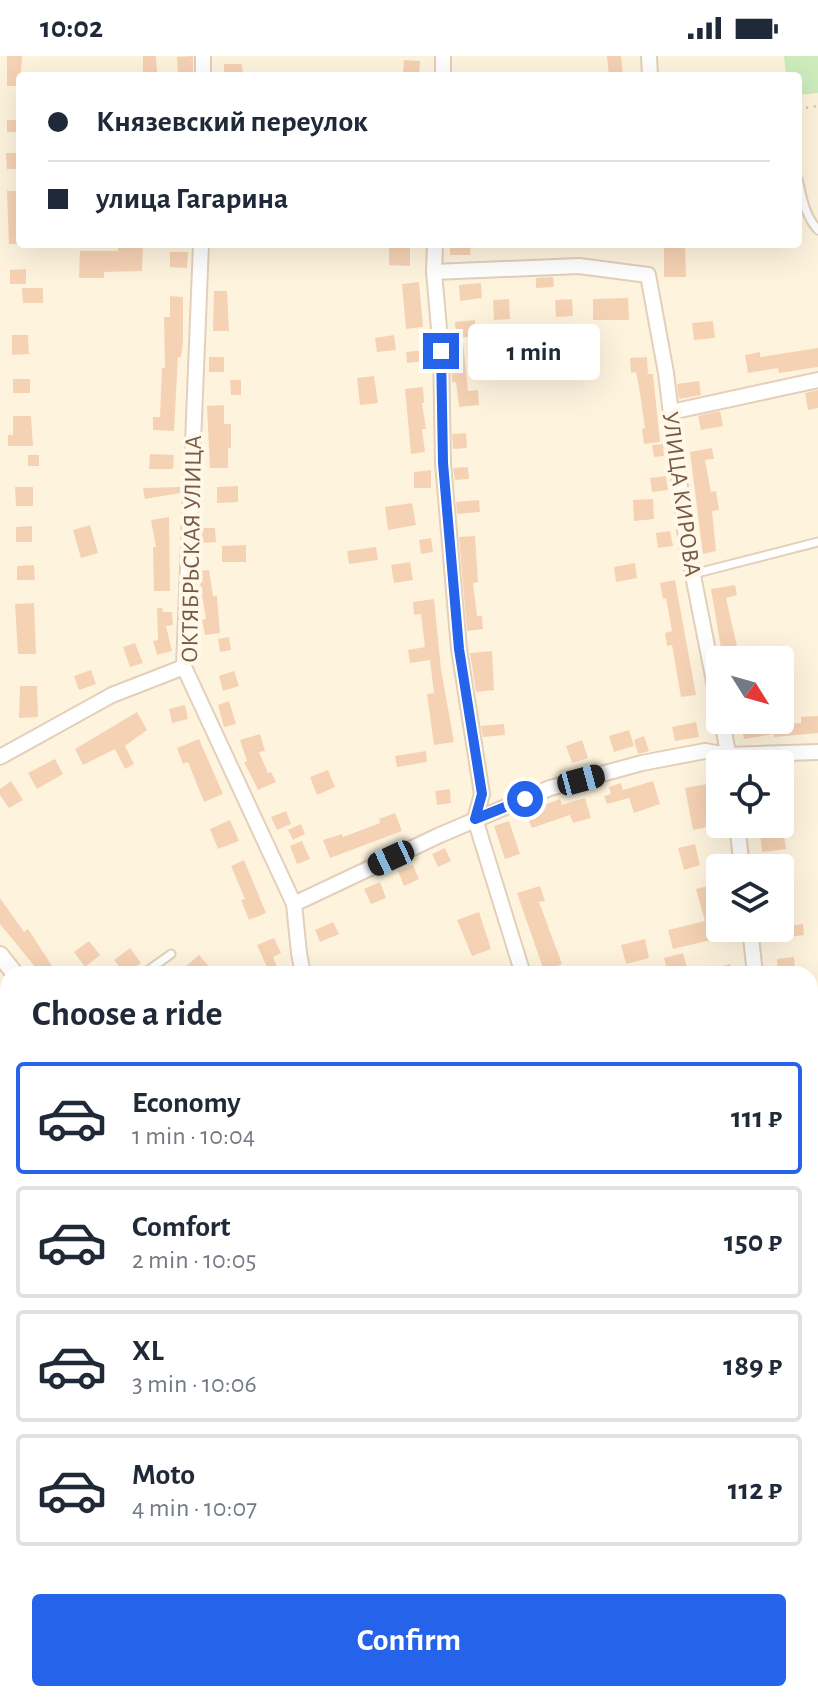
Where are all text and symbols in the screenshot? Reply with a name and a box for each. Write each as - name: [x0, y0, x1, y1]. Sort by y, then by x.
- text: 10:02: [40, 13, 103, 43]
- text: Князевский переулок: [96, 107, 368, 137]
- text: улица Гагарина: [96, 184, 288, 214]
- callout: 1 min: [469, 323, 601, 379]
- route end: [423, 333, 459, 369]
- text: 1 min: [507, 339, 561, 365]
- street label: УЛИЦА КИРОВА: [658, 410, 704, 578]
- street label: ОКТЯБРЬСКАЯ УЛИЦА: [178, 435, 206, 663]
- north arrow: [706, 646, 794, 734]
- map controls: [706, 646, 794, 942]
- button: locate: [706, 750, 794, 838]
- car: [555, 762, 607, 798]
- route start: [507, 781, 543, 817]
- car: [364, 837, 418, 879]
- button: layers: [706, 854, 794, 942]
- text: Choose a ride: [32, 996, 222, 1032]
- icon: car: [36, 1082, 108, 1154]
- text: Economy: [132, 1088, 241, 1118]
- text: 111 ₽: [731, 1103, 782, 1133]
- text: 1 min · 10:04: [132, 1123, 255, 1149]
- icon: car: [36, 1206, 108, 1278]
- text: Comfort: [132, 1212, 231, 1242]
- text: 150 ₽: [724, 1227, 782, 1257]
- text: 2 min · 10:05: [132, 1247, 256, 1273]
- icon: car: [36, 1330, 108, 1402]
- text: XL: [132, 1336, 164, 1366]
- text: 189 ₽: [723, 1351, 782, 1381]
- text: 3 min · 10:06: [132, 1371, 257, 1397]
- icon: car: [36, 1454, 108, 1526]
- text: Moto: [132, 1460, 195, 1490]
- text: 112 ₽: [728, 1475, 782, 1505]
- text: 4 min · 10:07: [132, 1495, 257, 1521]
- button: Confirm: [32, 1594, 786, 1686]

